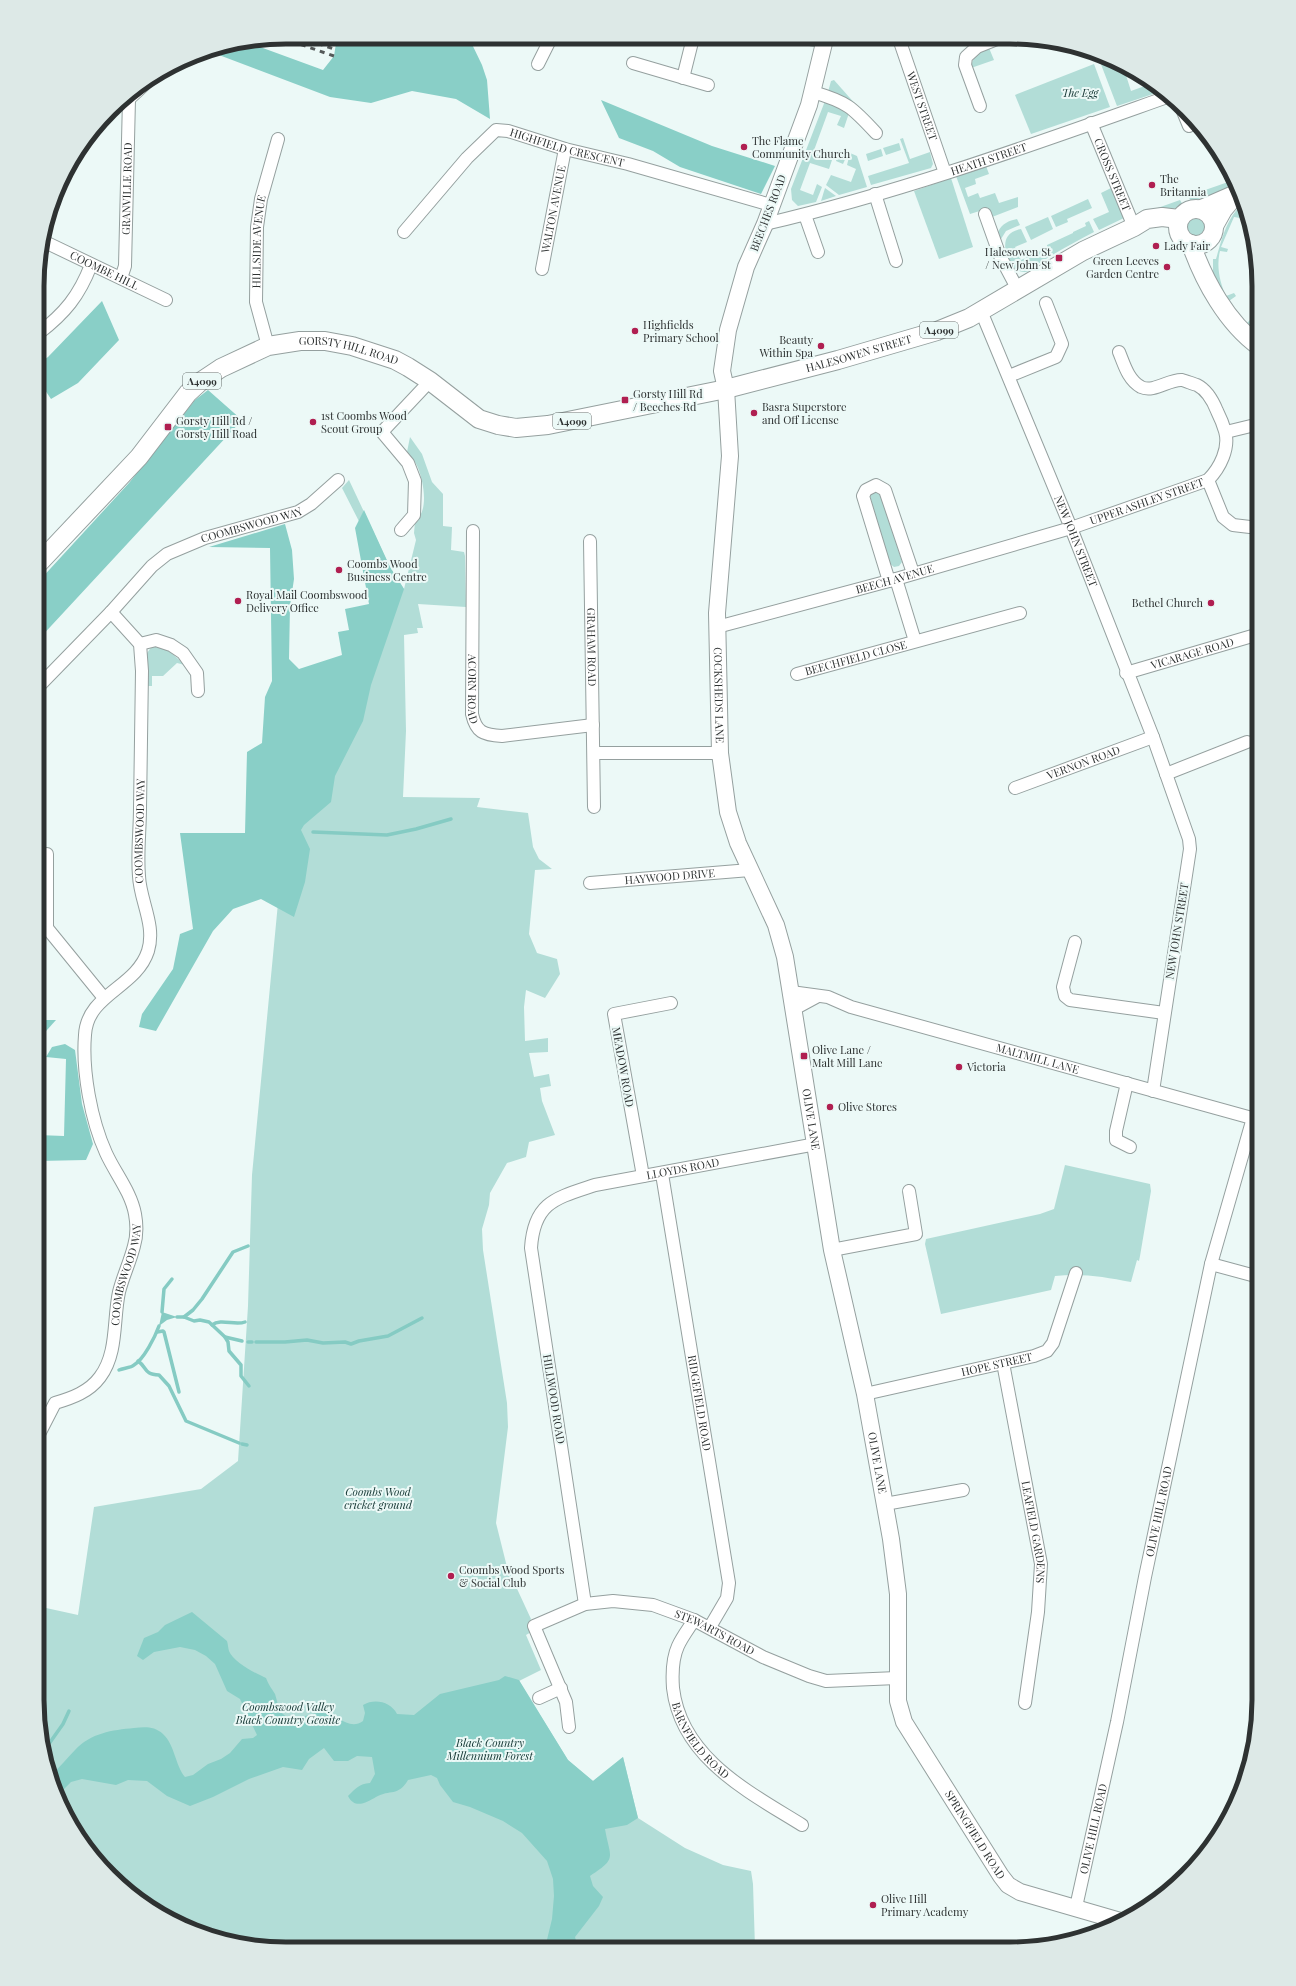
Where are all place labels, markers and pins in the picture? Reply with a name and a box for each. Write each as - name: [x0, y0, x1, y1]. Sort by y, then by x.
- place label: The Flame Community Church: [752, 133, 851, 161]
- marker: The Flame Community Church: [739, 142, 749, 152]
- place label: The Britannia: [1160, 171, 1207, 199]
- marker: The Britannia: [1147, 180, 1157, 190]
- place label: Lady Fair: [1164, 238, 1210, 253]
- marker: Lady Fair: [1151, 241, 1161, 251]
- place label: Halesowen St / New John St: [985, 244, 1051, 272]
- marker: Halesowen St / New John St: [1054, 253, 1064, 263]
- place label: Green Leeves Garden Centre: [1086, 253, 1159, 281]
- marker: Green Leeves Garden Centre: [1162, 262, 1172, 272]
- place label: Highfields Primary School: [643, 317, 719, 345]
- marker: Highfields Primary School: [630, 326, 640, 336]
- place label: Beauty Within Spa: [758, 332, 814, 360]
- marker: Beauty Within Spa: [816, 341, 826, 351]
- place label: Gorsty Hill Rd / Beeches Rd: [633, 386, 703, 414]
- marker: Gorsty Hill Rd / Beeches Rd: [620, 395, 630, 405]
- place label: Basra Superstore and Off License: [762, 399, 847, 427]
- place label: 1st Coombs Wood Scout Group: [321, 408, 408, 436]
- marker: Basra Superstore and Off License: [749, 408, 759, 418]
- place label: Gorsty Hill Rd / Gorsty Hill Road: [176, 413, 258, 441]
- marker: 1st Coombs Wood Scout Group: [308, 417, 318, 427]
- marker: Gorsty Hill Rd / Gorsty Hill Road: [163, 422, 173, 432]
- place label: Coombs Wood Business Centre: [347, 556, 427, 584]
- marker: Coombs Wood Business Centre: [334, 565, 344, 575]
- place label: Royal Mail Coombswood Delivery Office: [246, 587, 368, 615]
- place label: Bethel Church: [1132, 595, 1204, 610]
- marker: Royal Mail Coombswood Delivery Office: [233, 596, 243, 606]
- marker: Bethel Church: [1206, 598, 1216, 608]
- place label: Olive Lane / Malt Mill Lane: [812, 1042, 883, 1070]
- marker: Olive Lane / Malt Mill Lane: [799, 1051, 809, 1061]
- place label: Victoria: [966, 1059, 1006, 1074]
- marker: Victoria: [954, 1062, 964, 1072]
- place label: Olive Stores: [838, 1099, 897, 1114]
- marker: Olive Stores: [825, 1102, 835, 1112]
- place label: Coombs Wood Sports & Social Club: [459, 1562, 564, 1590]
- marker: Coombs Wood Sports & Social Club: [446, 1571, 456, 1581]
- place label: Olive Hill Primary Academy: [881, 1891, 969, 1919]
- marker: Olive Hill Primary Academy: [868, 1900, 878, 1910]

